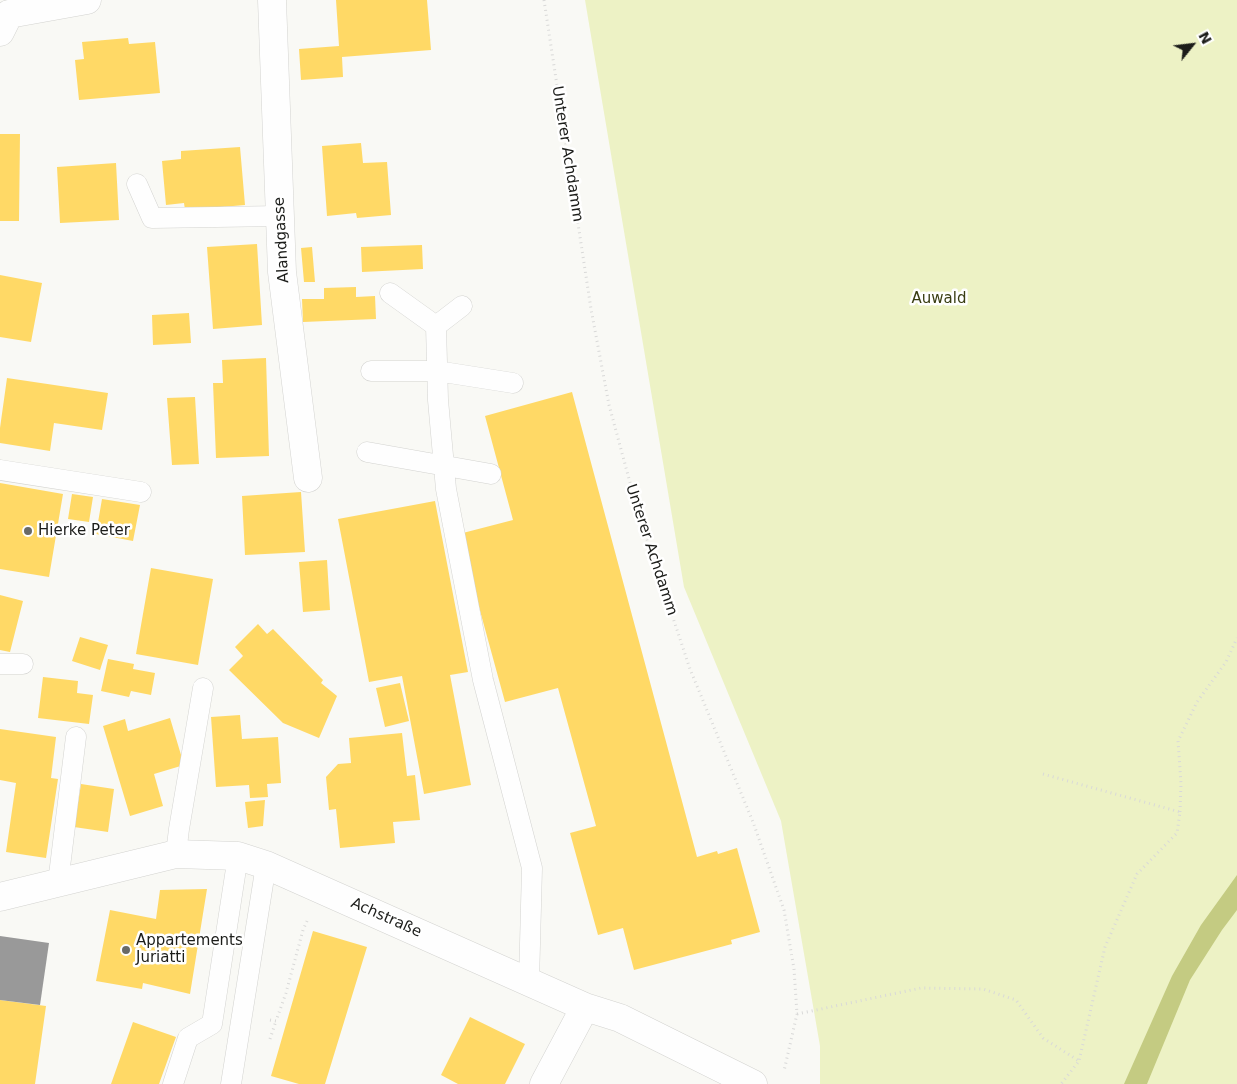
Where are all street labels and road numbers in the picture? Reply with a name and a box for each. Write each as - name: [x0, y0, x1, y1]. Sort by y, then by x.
- street label: Unterer Achdamm: [547, 85, 587, 223]
- street label: Alandgasse: [271, 196, 293, 284]
- street label: Unterer Achdamm: [621, 482, 681, 618]
- street label: Achstraße: [348, 894, 424, 942]

